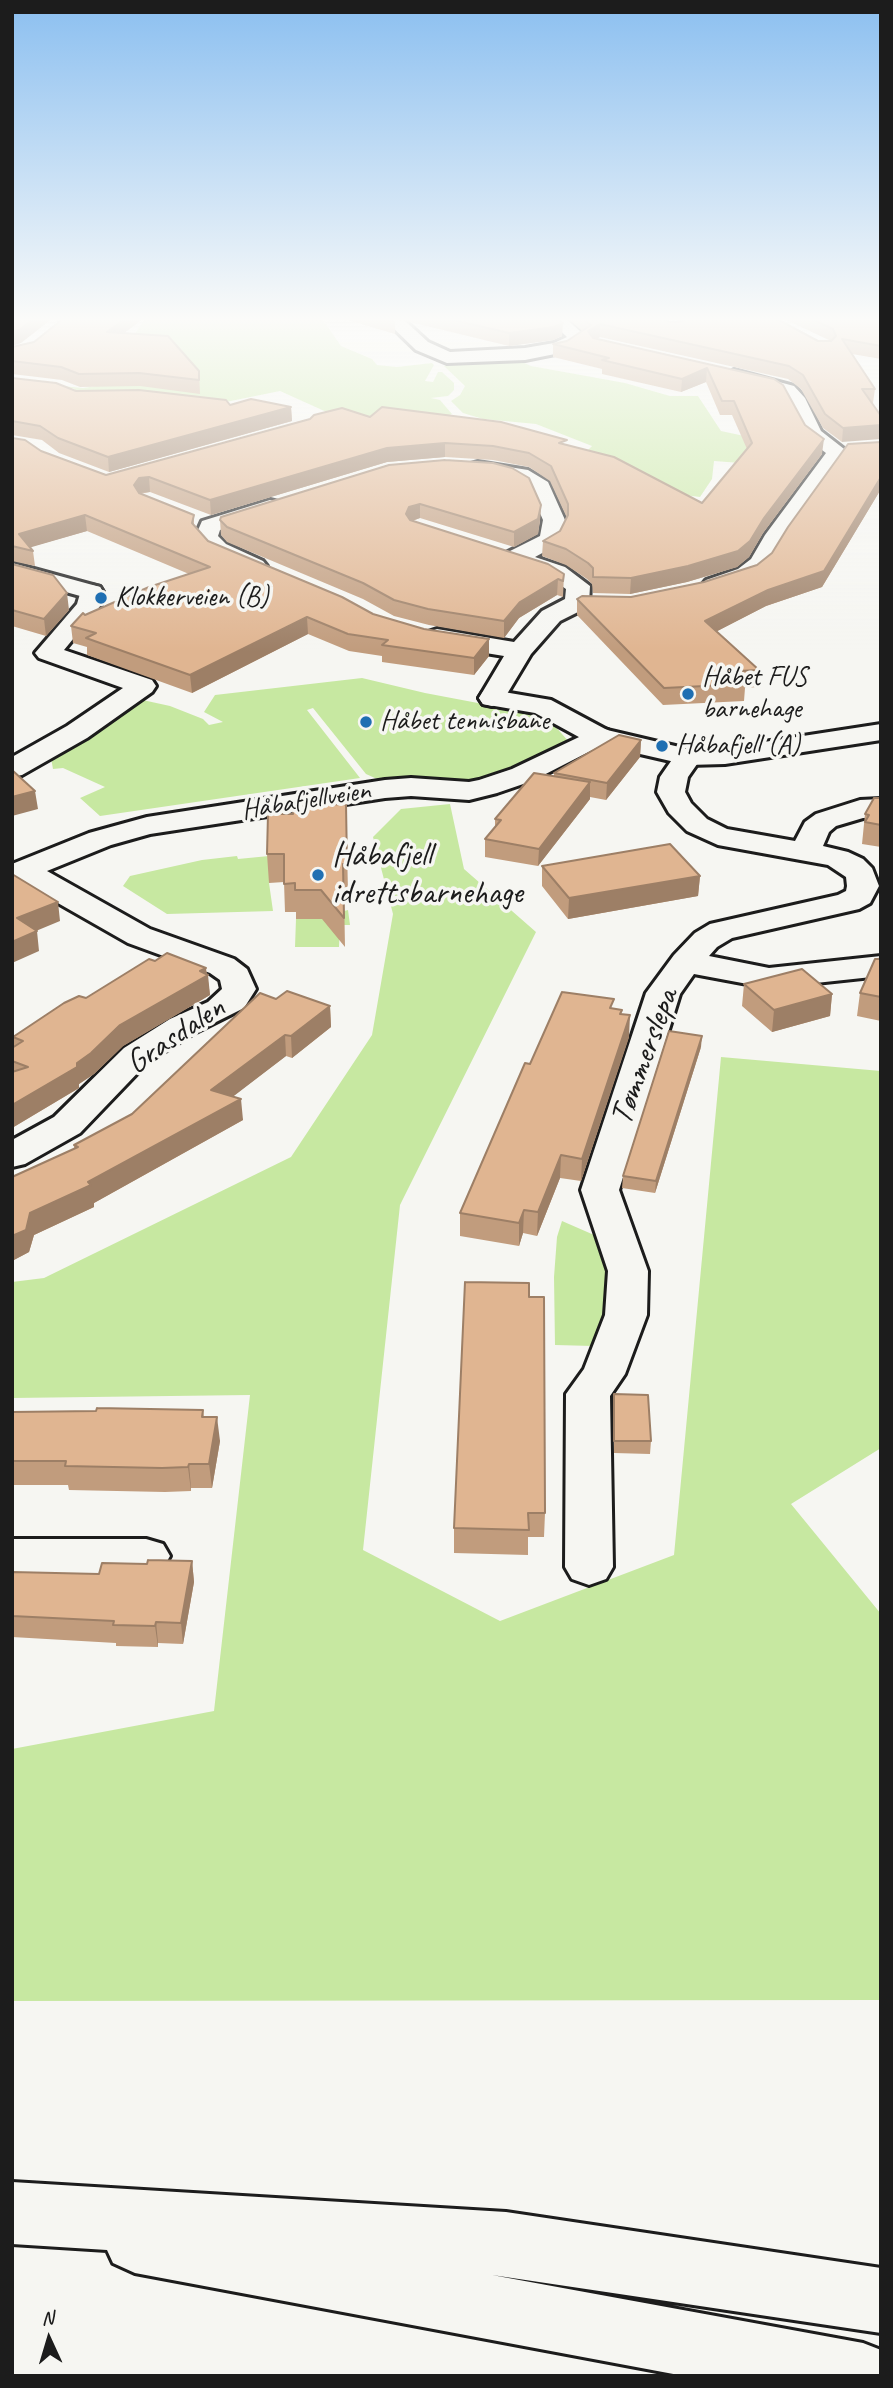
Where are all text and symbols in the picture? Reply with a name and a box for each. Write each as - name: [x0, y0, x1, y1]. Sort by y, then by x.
- place label: Klokkerveien (B): [115, 581, 269, 615]
- marker: Klokkerveien (B): [93, 590, 109, 606]
- place label: Håbet FUS barnehage: [702, 661, 807, 727]
- marker: Håbet FUS barnehage: [680, 686, 696, 702]
- place label: Håbet tennisbane: [380, 705, 549, 739]
- marker: Håbet tennisbane: [358, 714, 374, 730]
- place label: Håbafjell (A): [676, 729, 800, 763]
- marker: Håbafjell (A): [654, 738, 670, 754]
- street label: Håbafjellveien: [239, 774, 373, 828]
- place label: Håbafjell idrettsbarnehage: [332, 836, 523, 914]
- marker: Håbafjell idrettsbarnehage: [310, 867, 326, 883]
- street label: Tømmerslepa: [602, 984, 688, 1130]
- street label: Grasdalen: [119, 989, 233, 1083]
- north arrow: [14, 2304, 84, 2374]
- text: N: [41, 2306, 54, 2330]

